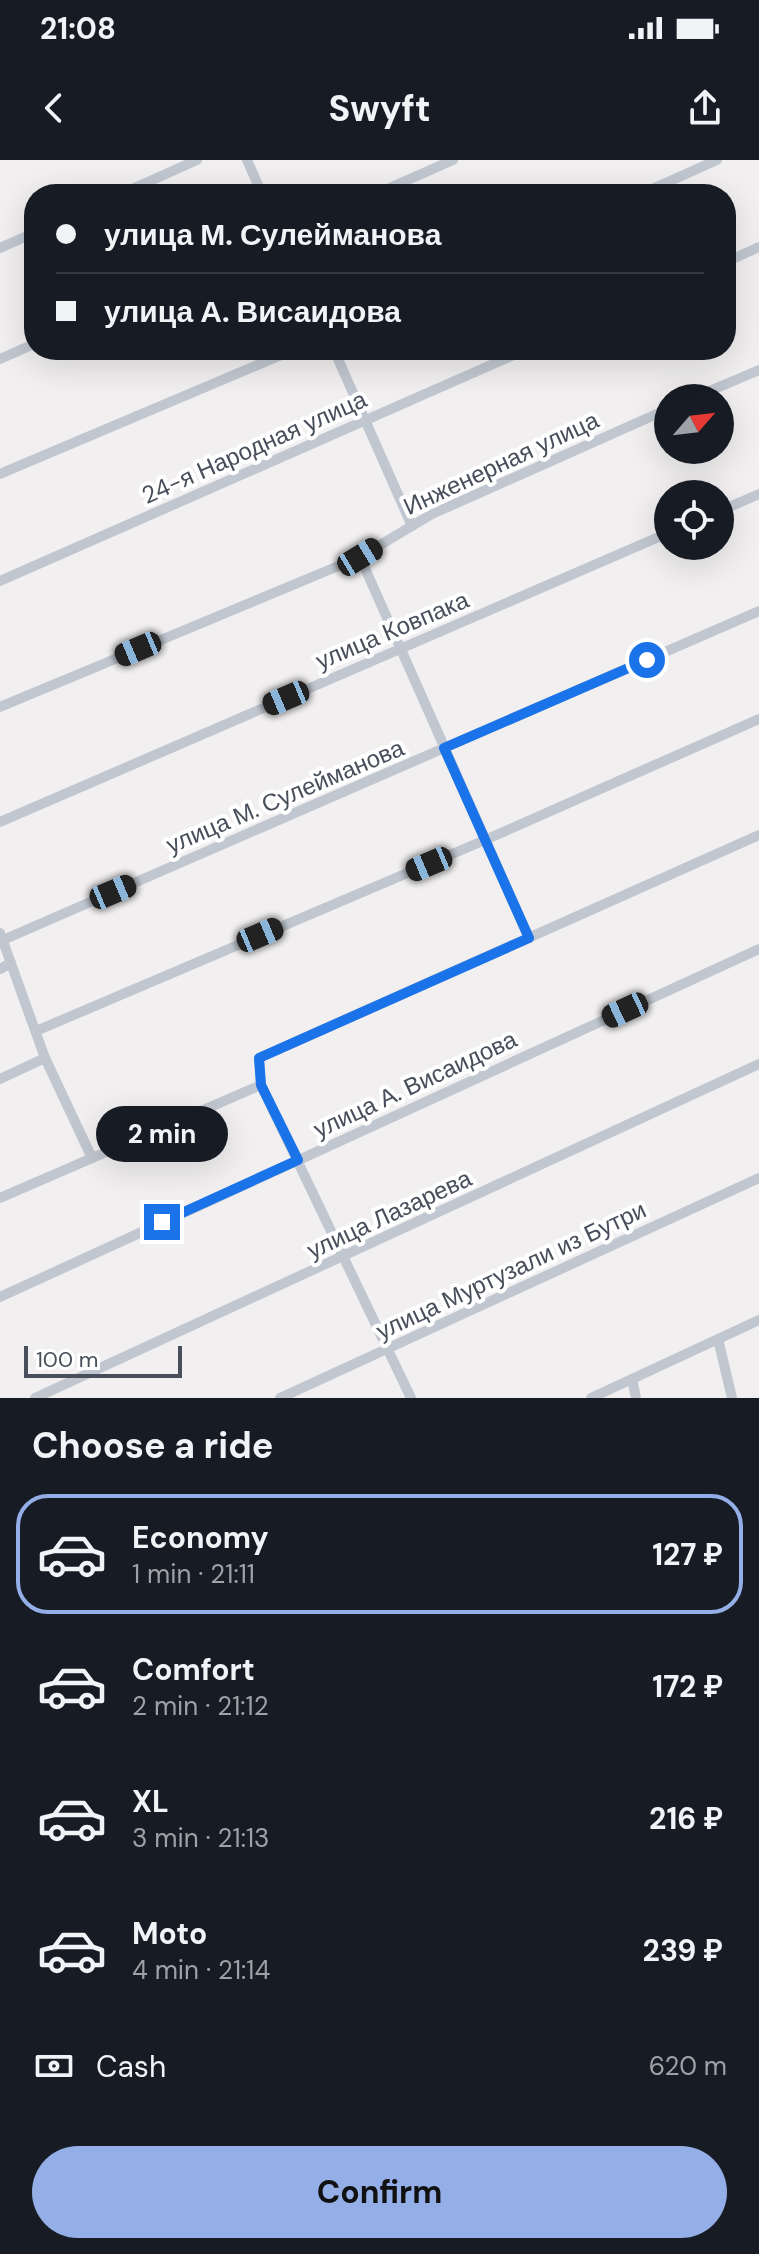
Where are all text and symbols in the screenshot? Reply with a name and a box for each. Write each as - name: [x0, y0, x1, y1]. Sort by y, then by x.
- text: 21:08: [40, 9, 116, 48]
- text: Swyft: [329, 85, 430, 132]
- icon: back: [32, 86, 76, 130]
- icon: share: [683, 86, 727, 130]
- text: улица М. Сулейманова: [104, 215, 441, 254]
- text: улица А. Висаидова: [104, 292, 401, 331]
- street label: 24-я Народная улица: [137, 383, 372, 511]
- north arrow: [654, 384, 734, 464]
- map controls: [654, 384, 734, 560]
- street label: Инженерная улица: [398, 404, 604, 522]
- button: locate: [654, 480, 734, 560]
- car: [333, 534, 387, 580]
- street label: улица Ковпака: [311, 584, 474, 676]
- car: [111, 629, 165, 669]
- route start: [629, 642, 665, 678]
- car: [259, 678, 313, 718]
- street label: улица М. Сулейманова: [161, 732, 409, 860]
- car: [402, 844, 456, 884]
- car: [86, 872, 140, 912]
- car: [233, 915, 287, 955]
- car: [598, 989, 652, 1031]
- street label: улица А. Висаидова: [308, 1023, 522, 1145]
- callout: 2 min: [96, 1106, 228, 1162]
- text: 2 min: [128, 1117, 196, 1151]
- street label: улица Лазарева: [302, 1162, 477, 1266]
- street label: улица Муртузали из Бутри: [371, 1194, 651, 1346]
- route end: [144, 1204, 180, 1240]
- scale bar: [24, 1342, 182, 1378]
- text: 100 m: [36, 1345, 98, 1374]
- text: Choose a ride: [32, 1422, 273, 1469]
- icon: car: [36, 1518, 108, 1590]
- text: Economy: [132, 1518, 269, 1557]
- text: 127 ₽: [652, 1535, 723, 1574]
- text: 1 min · 21:11: [132, 1557, 255, 1591]
- icon: car: [36, 1650, 108, 1722]
- text: Comfort: [132, 1650, 255, 1689]
- text: 172 ₽: [652, 1667, 723, 1706]
- text: 2 min · 21:12: [132, 1689, 269, 1723]
- icon: car: [36, 1782, 108, 1854]
- text: XL: [132, 1782, 169, 1821]
- text: 216 ₽: [649, 1799, 723, 1838]
- text: 3 min · 21:13: [132, 1821, 269, 1855]
- icon: car: [36, 1914, 108, 1986]
- text: Moto: [132, 1914, 207, 1953]
- text: 239 ₽: [643, 1931, 723, 1970]
- text: 4 min · 21:14: [132, 1953, 270, 1987]
- icon: cash: [32, 2044, 76, 2088]
- text: Cash: [96, 2047, 166, 2086]
- text: 620 m: [649, 2049, 727, 2083]
- button: Confirm: [32, 2146, 727, 2238]

